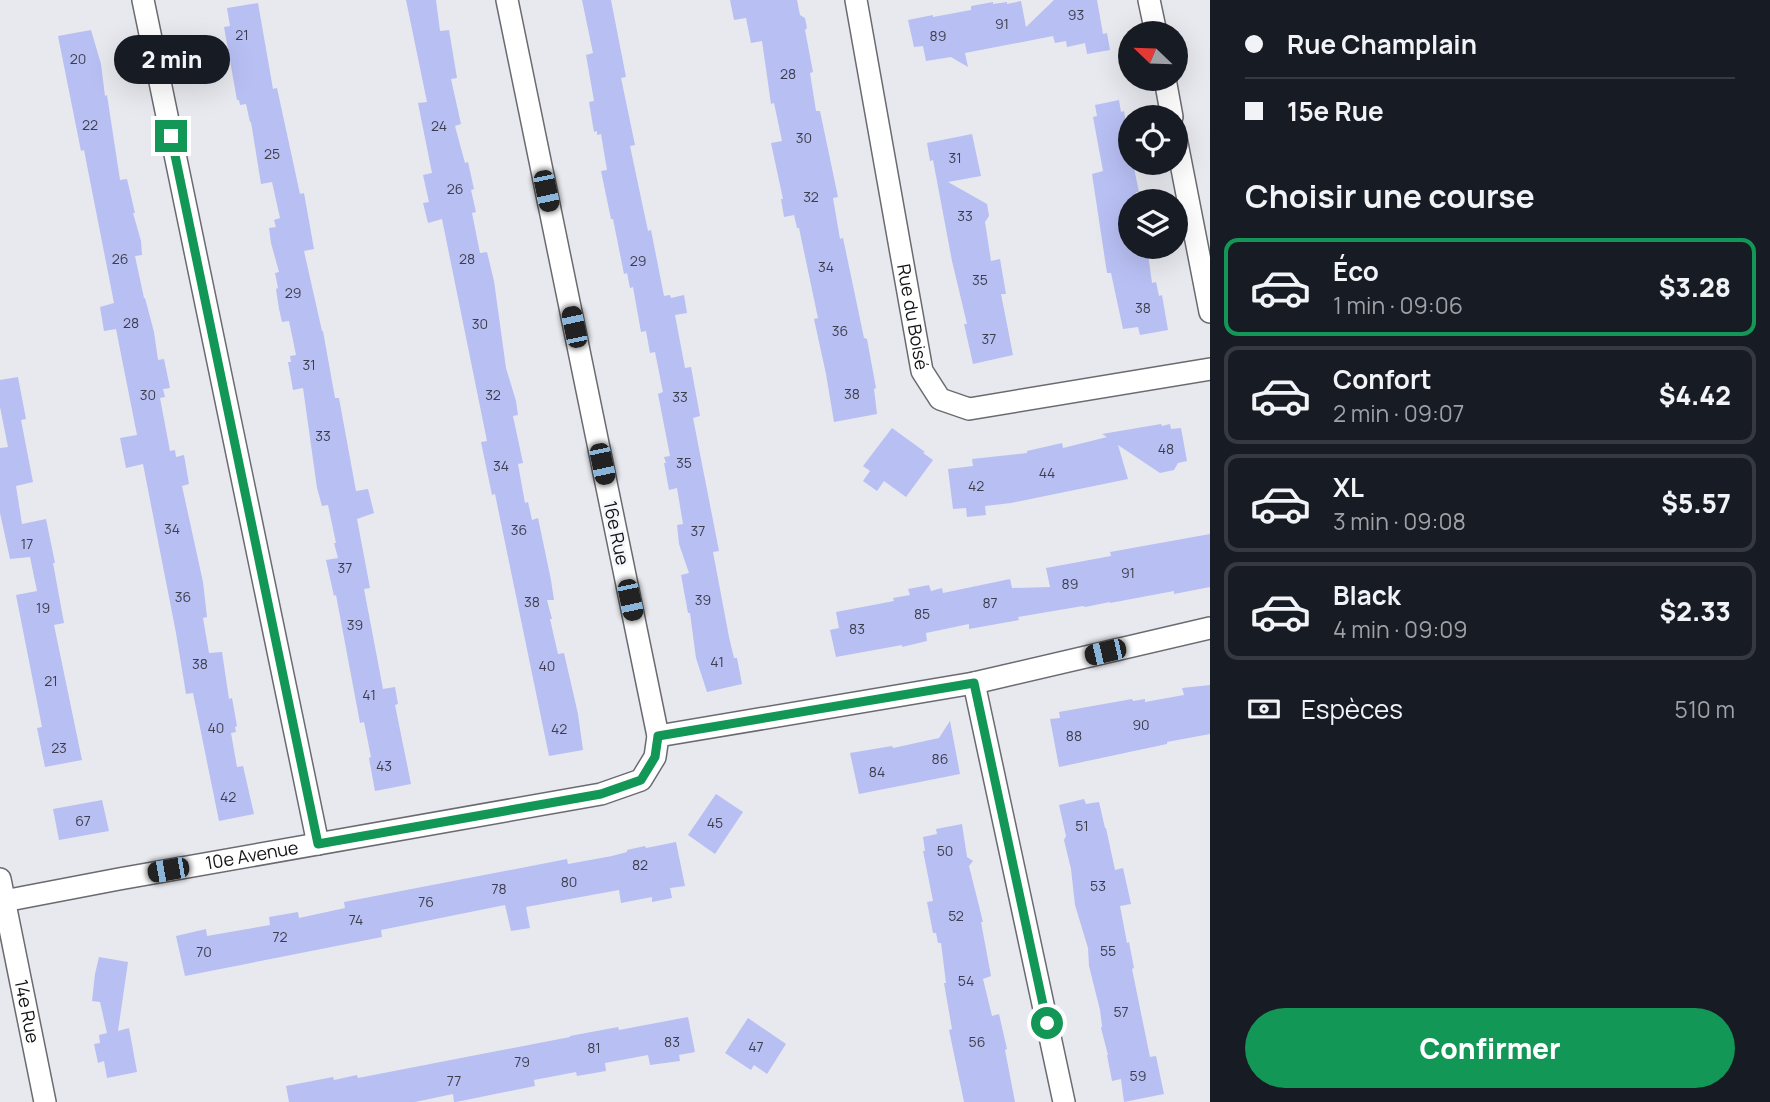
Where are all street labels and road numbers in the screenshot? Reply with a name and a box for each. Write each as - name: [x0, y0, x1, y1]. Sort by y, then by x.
- street label: Rue du Boisé: [892, 262, 935, 372]
- street label: 16e Rue: [598, 499, 635, 567]
- street label: 10e Avenue: [203, 835, 300, 875]
- street label: 14e Rue: [10, 977, 46, 1045]

